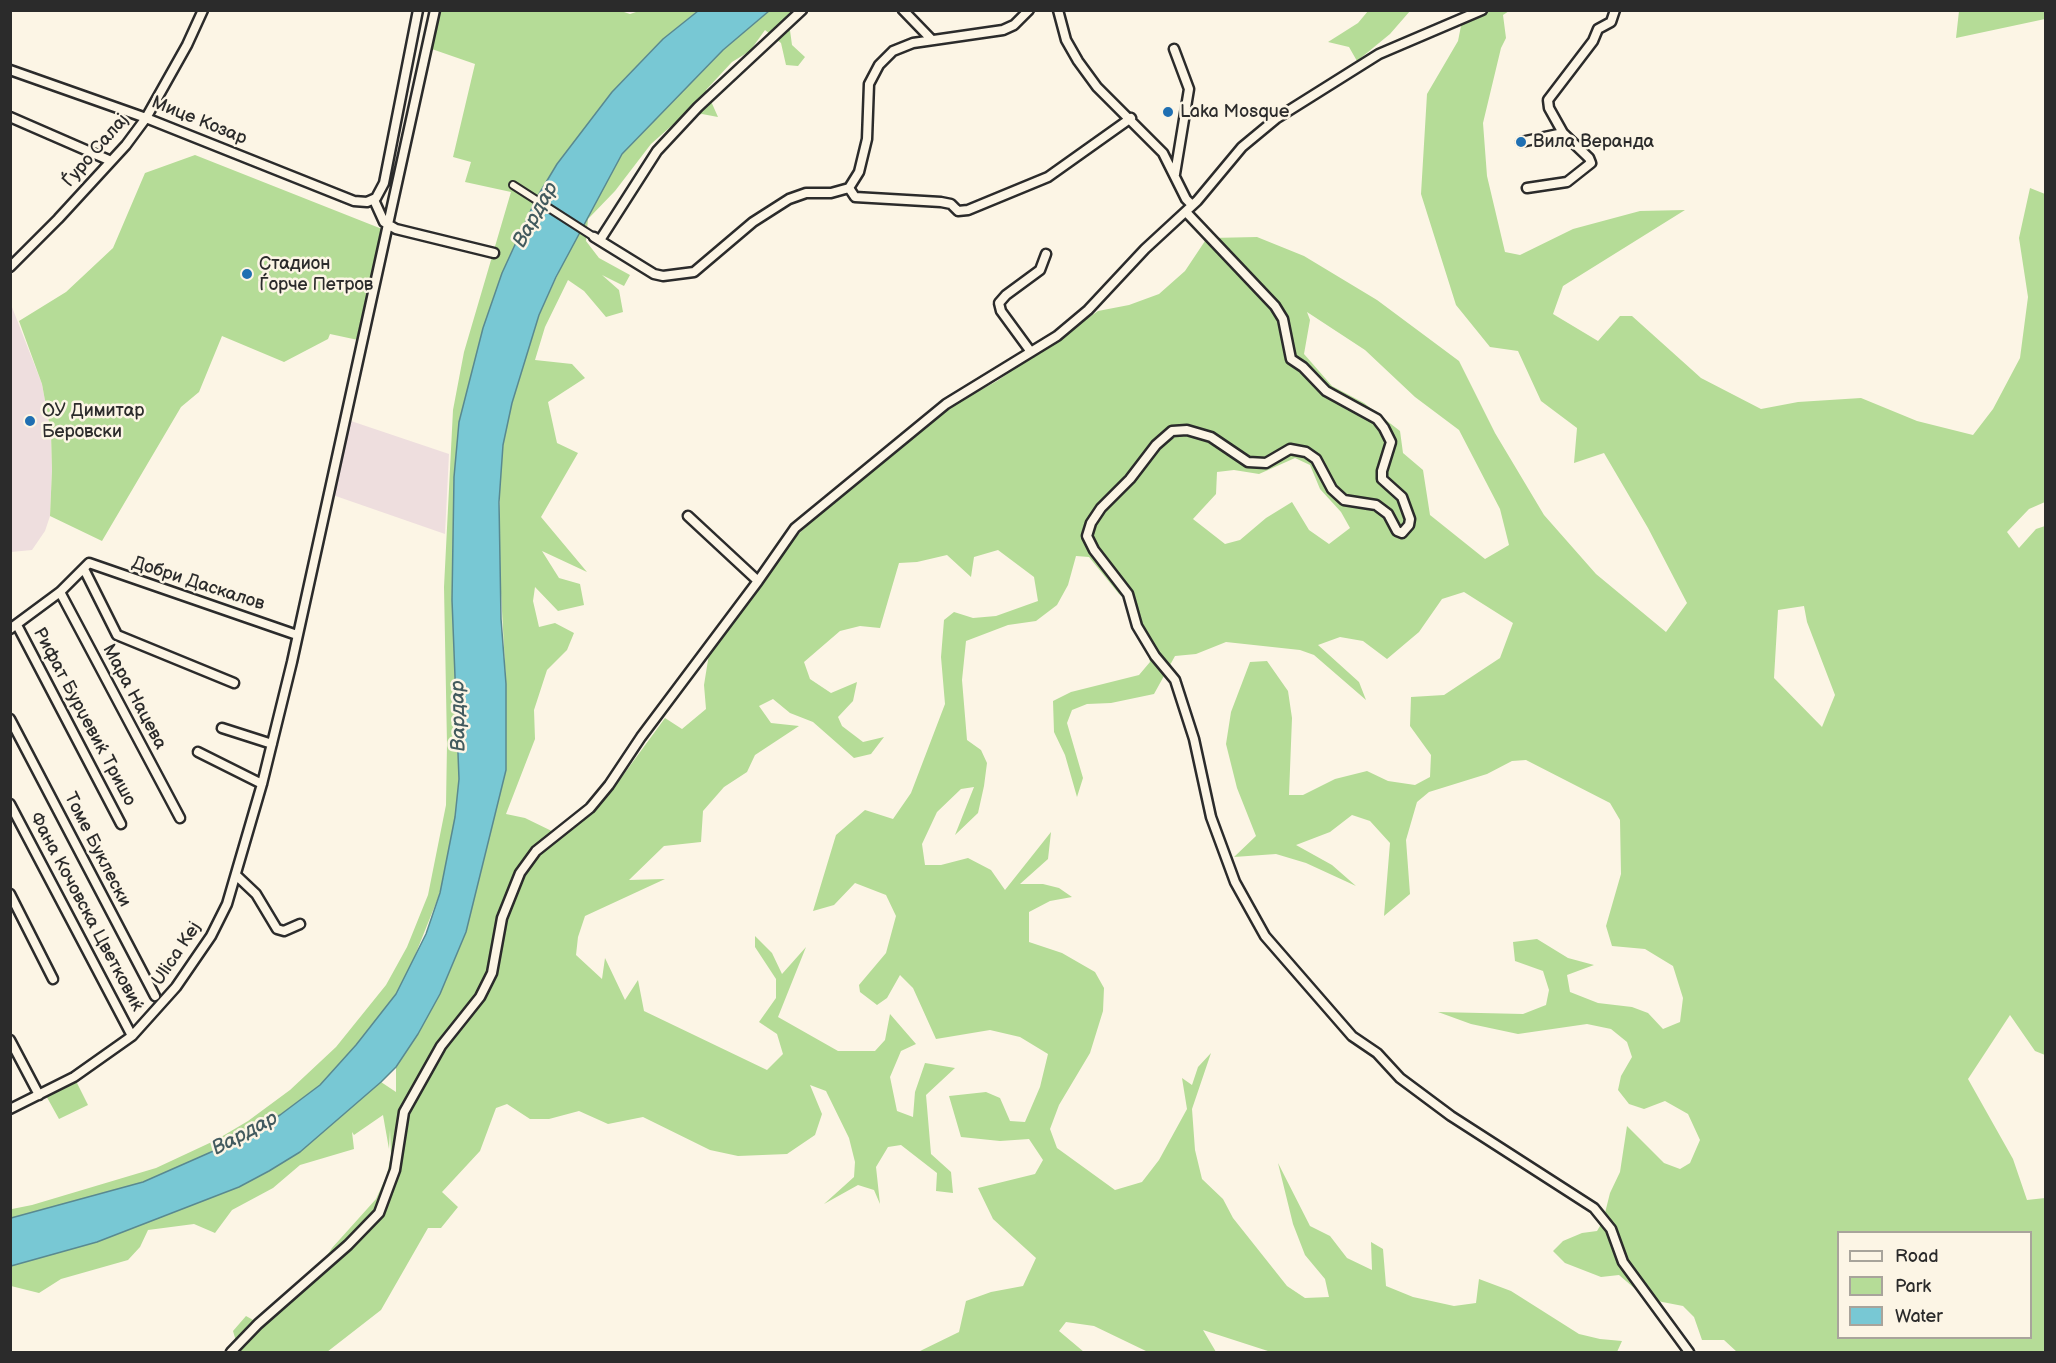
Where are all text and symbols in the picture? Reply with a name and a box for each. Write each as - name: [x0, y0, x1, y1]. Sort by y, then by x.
- street label: Мице Козар: [148, 92, 250, 150]
- place label: Laka Mosque: [1180, 101, 1289, 123]
- marker: Laka Mosque: [1161, 105, 1175, 119]
- street label: Ѓуро Салај: [58, 110, 134, 192]
- place label: Вила Веранда: [1533, 131, 1654, 153]
- marker: Вила Веранда: [1514, 135, 1528, 149]
- water label: Вардар: [508, 178, 564, 252]
- place label: Стадион Ѓорче Петров: [259, 253, 373, 296]
- marker: Стадион Ѓорче Петров: [240, 267, 254, 281]
- place label: ОУ Димитар Беровски: [42, 400, 144, 442]
- marker: ОУ Димитар Беровски: [23, 414, 37, 428]
- street label: Добри Даскалов: [129, 552, 267, 616]
- street label: Рифат Бурџевиќ Тришо: [28, 624, 140, 810]
- street label: Мара Нацева: [97, 641, 171, 753]
- water label: Вардар: [446, 680, 472, 752]
- street label: Томе Буклески: [59, 789, 135, 911]
- street label: Фана Кочовска Цветковиќ: [24, 809, 148, 1015]
- street label: Ulica Kej: [148, 918, 206, 990]
- water label: Вардар: [208, 1107, 282, 1161]
- legend: [1837, 1231, 2032, 1339]
- text: Road: [1895, 1246, 1939, 1267]
- text: Park: [1895, 1276, 1931, 1297]
- text: Water: [1895, 1306, 1943, 1327]

